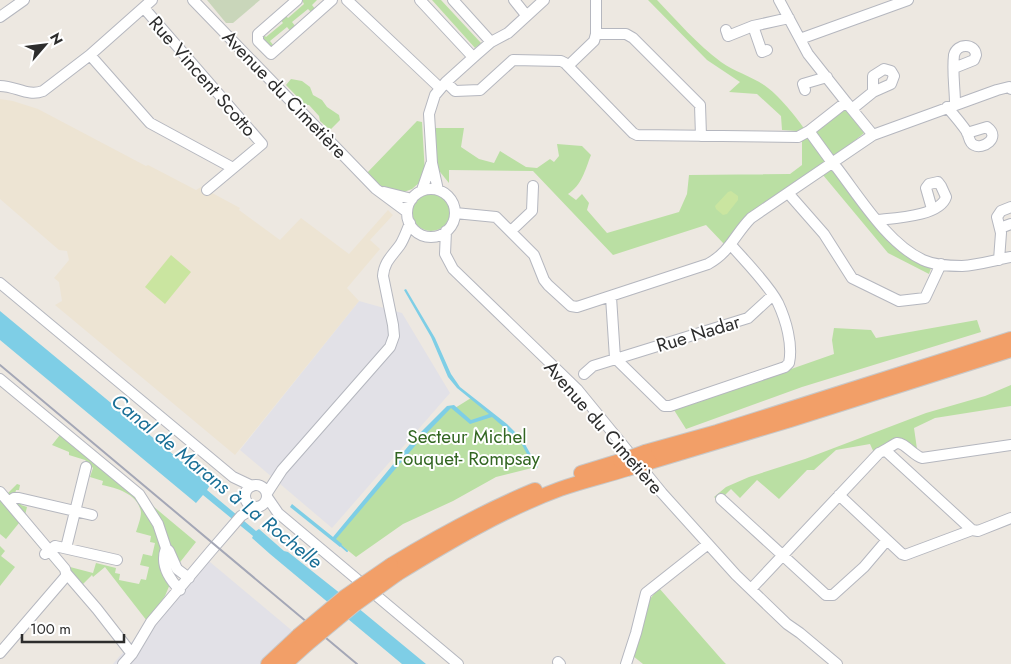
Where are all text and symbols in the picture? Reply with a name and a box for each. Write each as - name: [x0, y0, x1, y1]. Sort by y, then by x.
- street label: Rue Vincent Scotto: [143, 10, 263, 143]
- north arrow: [20, 20, 70, 70]
- street label: Avenue du Cimetière: [216, 24, 353, 165]
- text: N: [45, 29, 68, 49]
- street label: Rue Nadar: [653, 308, 744, 359]
- street label: Avenue du Cimetière: [538, 355, 669, 500]
- water label: Canal de Marans à La Rochelle: [105, 387, 329, 576]
- park label: Secteur Michel Fouquet- Rompsay: [394, 423, 541, 472]
- scale bar: [22, 612, 125, 644]
- text: 100 m: [30, 618, 71, 640]

